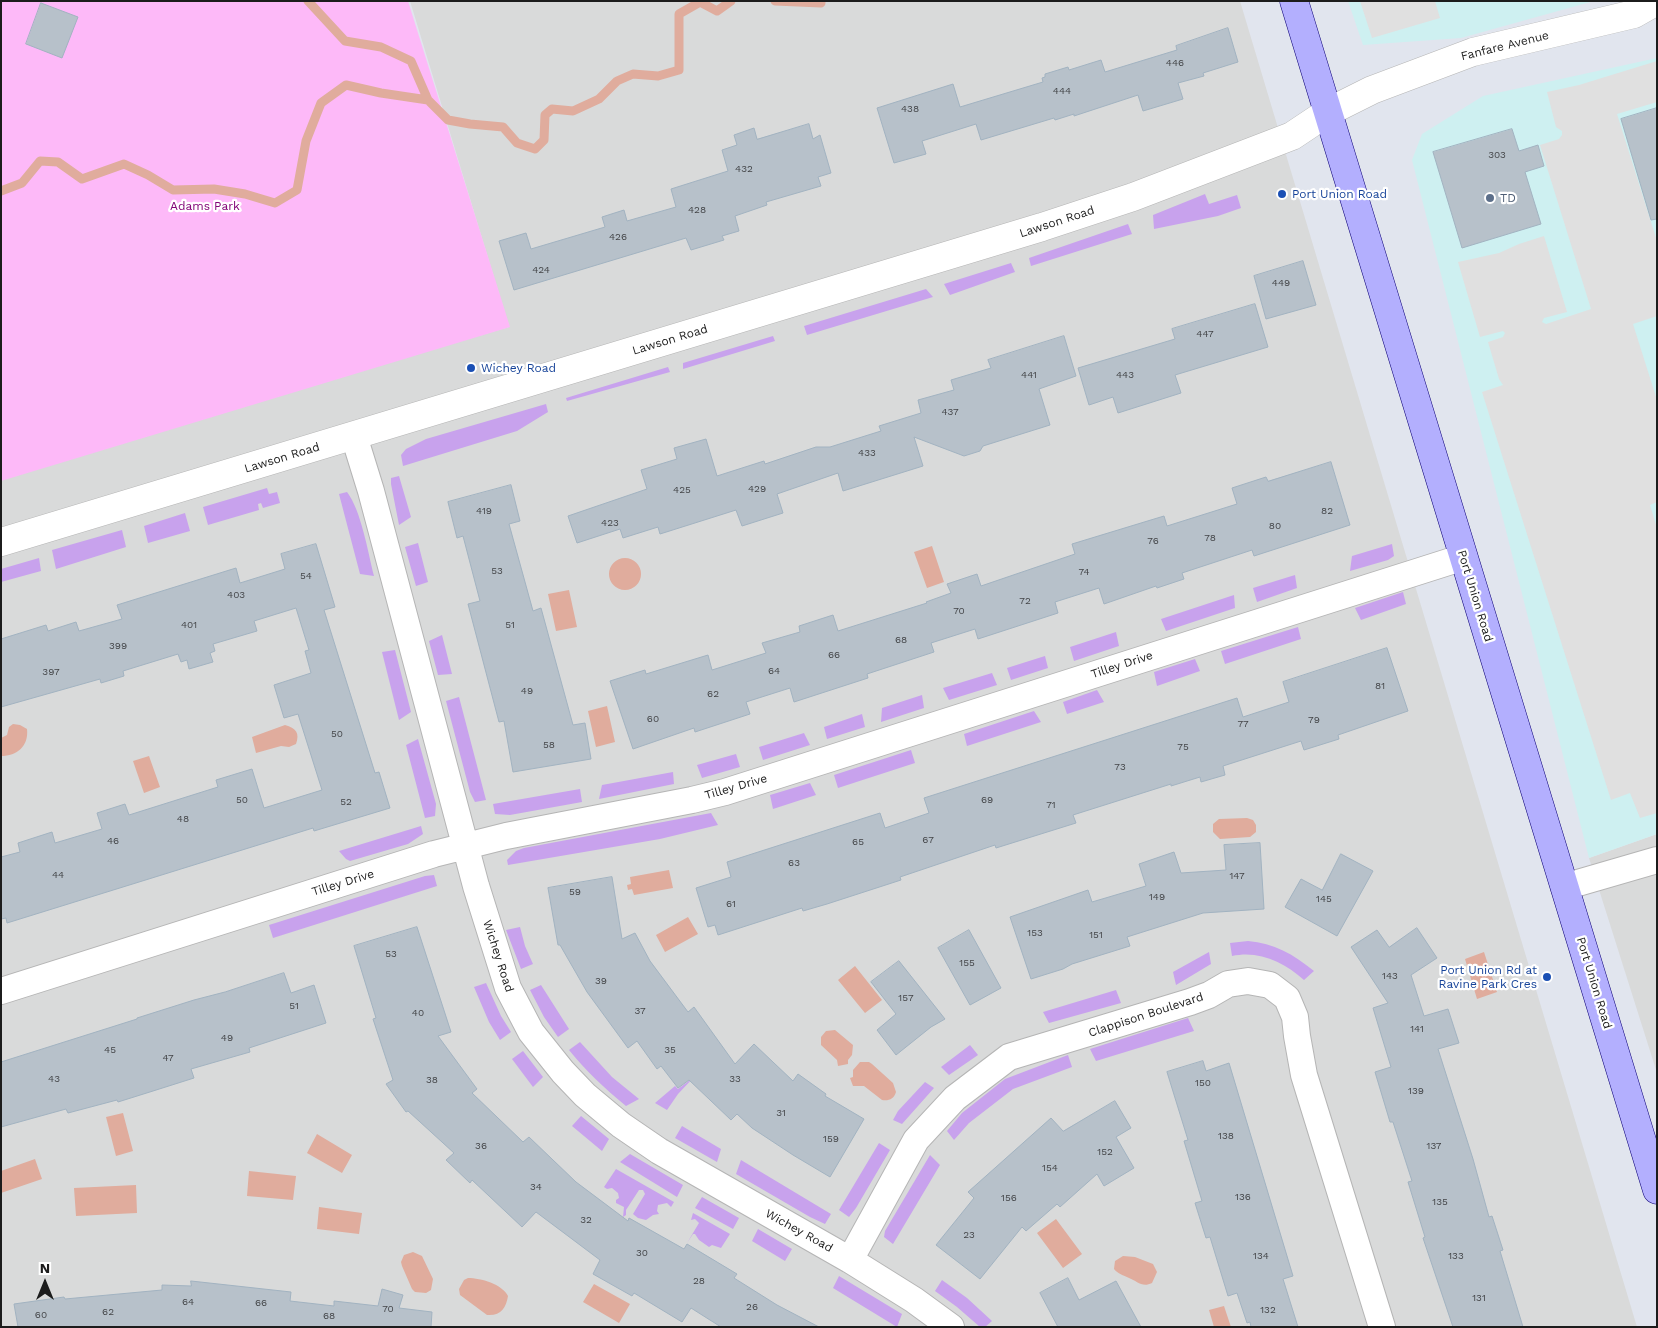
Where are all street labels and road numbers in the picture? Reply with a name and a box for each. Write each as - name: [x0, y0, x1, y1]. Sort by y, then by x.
- street label: Fanfare Avenue: [1460, 28, 1550, 64]
- street label: Lawson Road: [1018, 203, 1096, 241]
- street label: Lawson Road: [631, 322, 709, 358]
- street label: Lawson Road: [243, 440, 321, 476]
- street label: Port Union Road: [1454, 548, 1496, 644]
- street label: Tilley Drive: [1089, 648, 1155, 682]
- street label: Tilley Drive: [703, 771, 769, 803]
- street label: Tilley Drive: [310, 867, 376, 899]
- street label: Wichey Road: [480, 918, 516, 994]
- street label: Port Union Road: [1573, 935, 1615, 1031]
- street label: Clappison Boulevard: [1087, 990, 1205, 1040]
- street label: Wichey Road: [763, 1207, 835, 1255]

